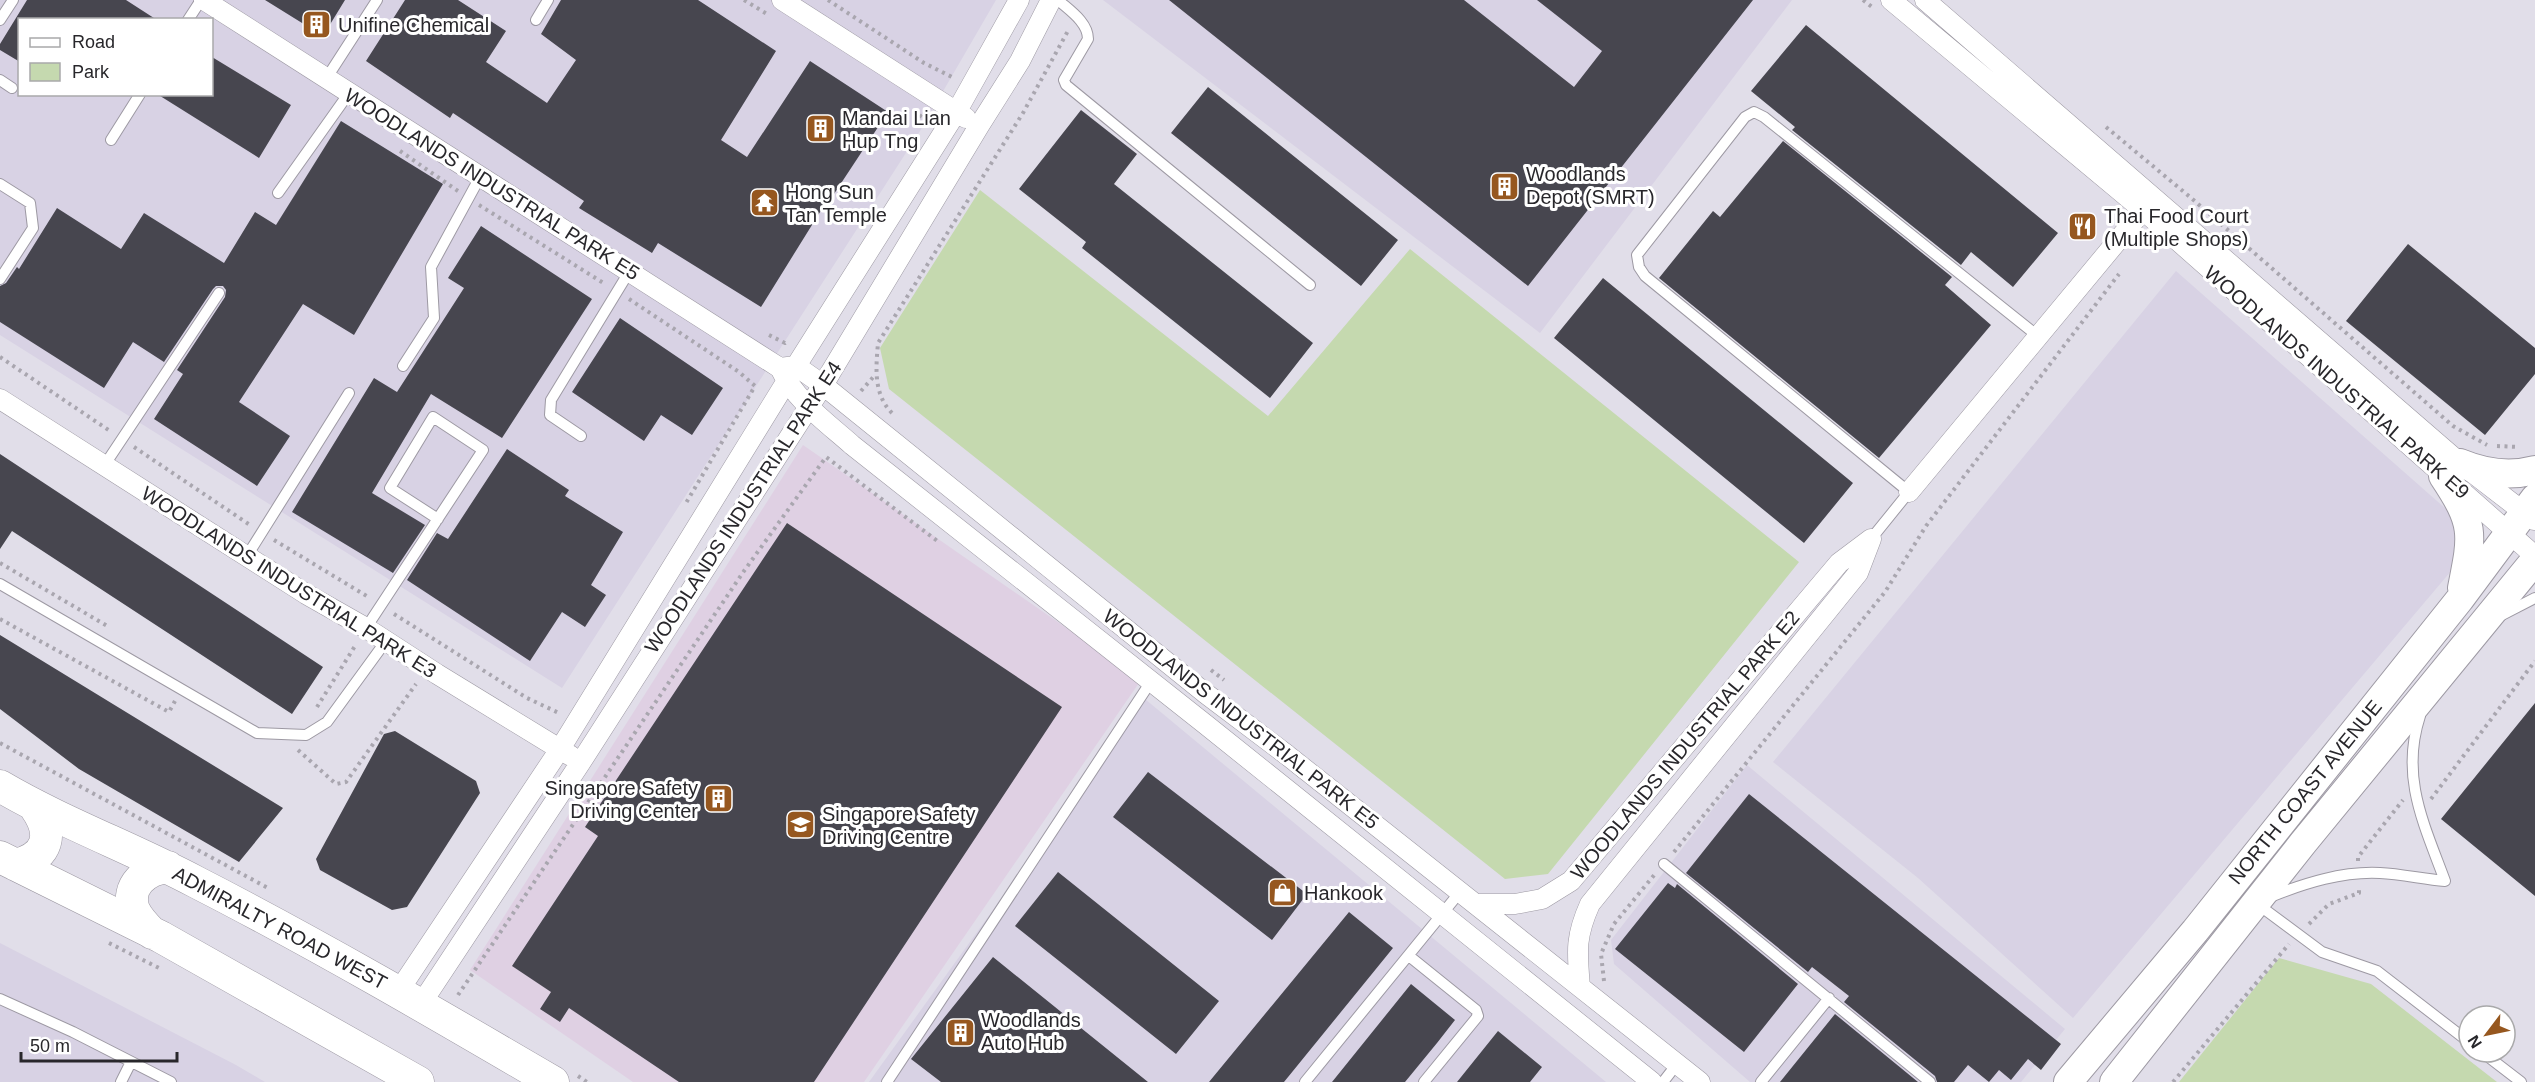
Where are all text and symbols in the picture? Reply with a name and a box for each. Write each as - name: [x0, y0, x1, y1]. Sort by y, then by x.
- building icon: Unifine Chemical: [301, 9, 333, 41]
- place label: Unifine Chemical: [338, 14, 489, 36]
- legend: [18, 18, 213, 96]
- text: Road: [72, 32, 115, 52]
- text: Park: [72, 62, 110, 82]
- street label: WOODLANDS INDUSTRIAL PARK E5: [341, 84, 643, 284]
- place label: Mandai Lian Hup Tng: [842, 107, 951, 152]
- building icon: Mandai Lian Hup Tng: [805, 113, 837, 145]
- place label: Woodlands Depot (SMRT): [1526, 163, 1655, 208]
- building icon: Woodlands Depot (SMRT): [1489, 170, 1521, 202]
- place label: Hong Sun Tan Temple: [785, 181, 887, 226]
- temple icon: Hong Sun Tan Temple: [748, 187, 780, 219]
- place label: Thai Food Court (Multiple Shops): [2104, 205, 2249, 250]
- restaurant icon: Thai Food Court (Multiple Shops): [2067, 211, 2099, 243]
- street label: WOODLANDS INDUSTRIAL PARK E9: [2200, 261, 2474, 503]
- street label: WOODLANDS INDUSTRIAL PARK E4: [640, 357, 846, 657]
- street label: WOODLANDS INDUSTRIAL PARK E3: [138, 482, 440, 682]
- street label: WOODLANDS INDUSTRIAL PARK E5: [1099, 605, 1383, 833]
- street label: WOODLANDS INDUSTRIAL PARK E2: [1566, 606, 1804, 884]
- street label: NORTH COAST AVENUE: [2224, 696, 2386, 888]
- place label: Singapore Safety Driving Center: [545, 777, 698, 822]
- building icon: Singapore Safety Driving Center: [703, 783, 735, 815]
- place label: Singapore Safety Driving Centre: [822, 803, 975, 848]
- school or university icon: Singapore Safety Driving Centre: [785, 809, 817, 841]
- street label: ADMIRALTY ROAD WEST: [169, 862, 391, 994]
- shop icon: Hankook: [1267, 877, 1299, 909]
- place label: Hankook: [1304, 882, 1384, 904]
- north arrow: [2457, 1004, 2517, 1064]
- place label: Woodlands Auto Hub: [981, 1009, 1081, 1054]
- building icon: Woodlands Auto Hub: [944, 1016, 976, 1048]
- scale bar: [21, 1025, 177, 1063]
- text: N: [2464, 1032, 2485, 1051]
- text: 50 m: [30, 1036, 70, 1056]

